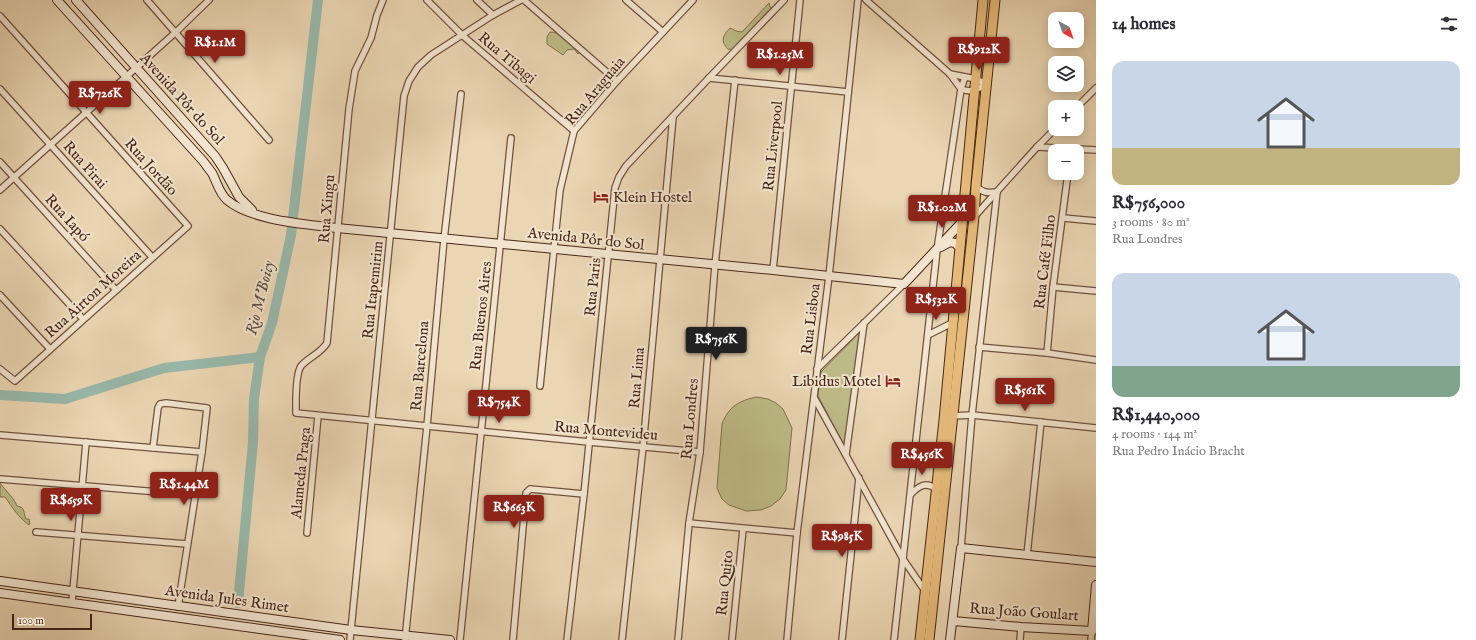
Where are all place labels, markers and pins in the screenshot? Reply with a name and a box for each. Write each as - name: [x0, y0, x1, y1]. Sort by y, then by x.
- pin: R$1.1M: [182, 30, 248, 64]
- pin: R$912K: [946, 37, 1012, 71]
- pin: R$1.25M: [743, 42, 817, 76]
- pin: R$726K: [67, 81, 133, 115]
- hotel icon: Klein Hostel: [592, 188, 610, 206]
- place label: Klein Hostel: [613, 188, 693, 207]
- pin: R$1.02M: [905, 195, 979, 229]
- pin: R$532K: [903, 287, 969, 321]
- pin: R$756K: [683, 327, 749, 361]
- place label: Libidus Motel: [792, 372, 882, 391]
- hotel icon: Libidus Motel: [884, 372, 902, 390]
- pin: R$561K: [992, 378, 1058, 412]
- pin: R$754K: [466, 390, 532, 424]
- pin: R$456K: [889, 442, 955, 476]
- pin: R$1.44M: [147, 472, 221, 506]
- pin: R$659K: [38, 488, 104, 522]
- pin: R$663K: [481, 495, 547, 529]
- pin: R$985K: [809, 524, 875, 558]

